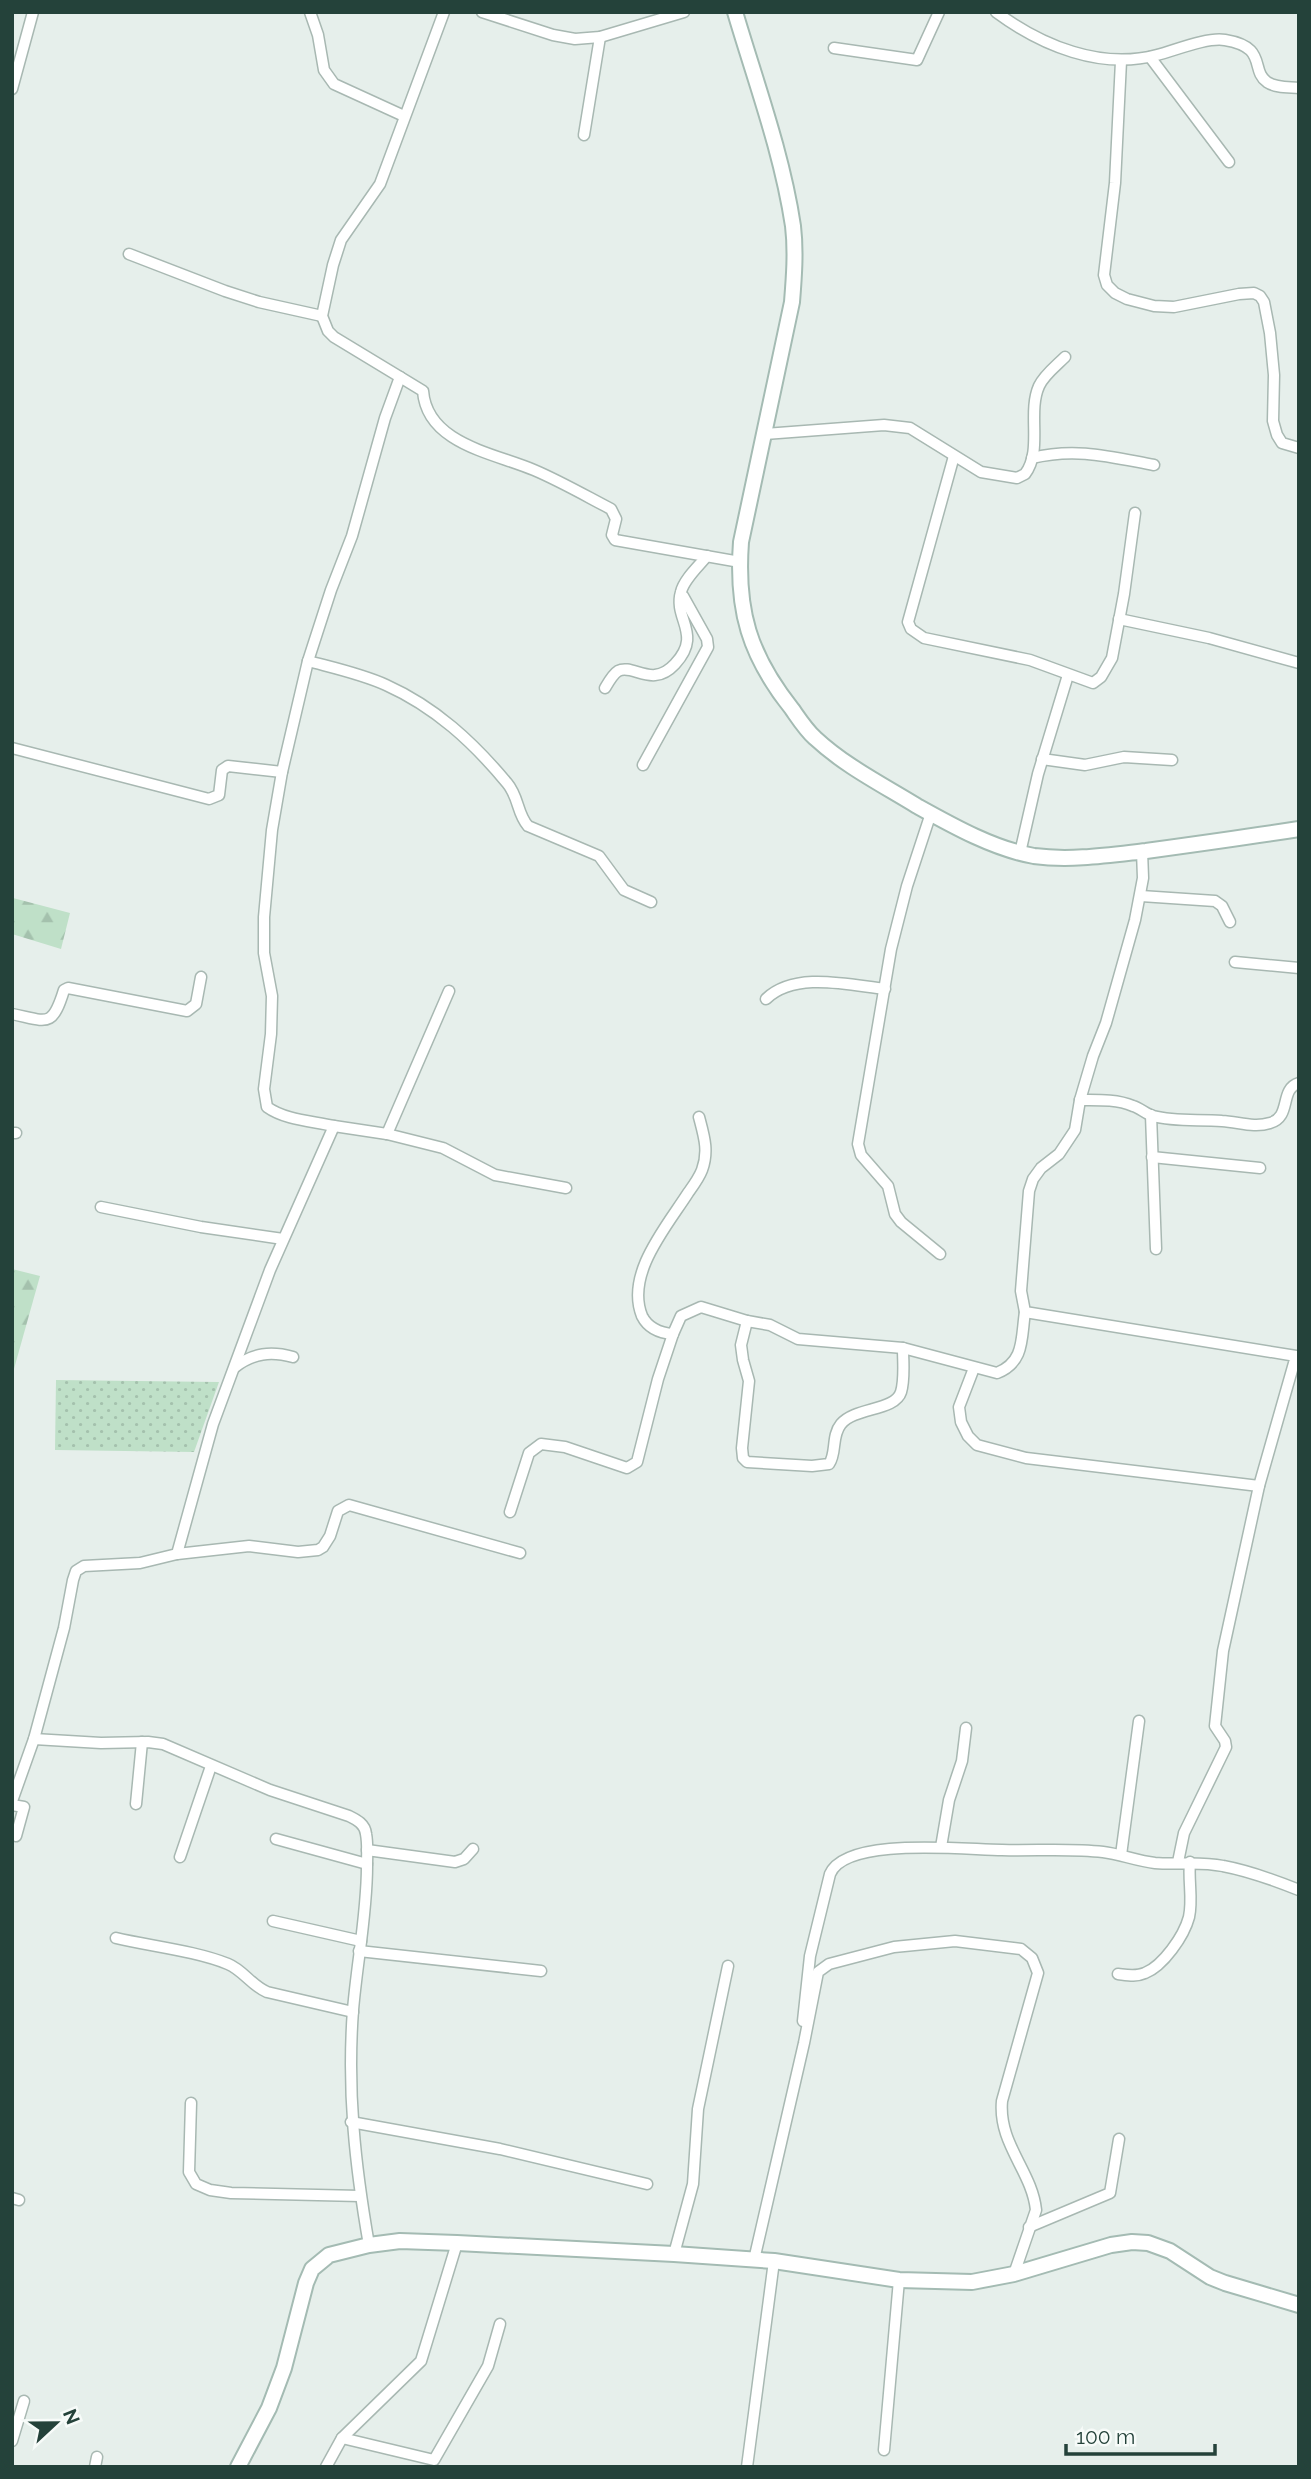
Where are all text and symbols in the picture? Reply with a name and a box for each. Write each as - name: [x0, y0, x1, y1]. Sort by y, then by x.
- north arrow: [21, 2388, 91, 2458]
- text: N: [59, 2406, 85, 2427]
- scale bar: [1066, 2412, 1215, 2456]
- text: 100 m: [1076, 2424, 1135, 2449]

